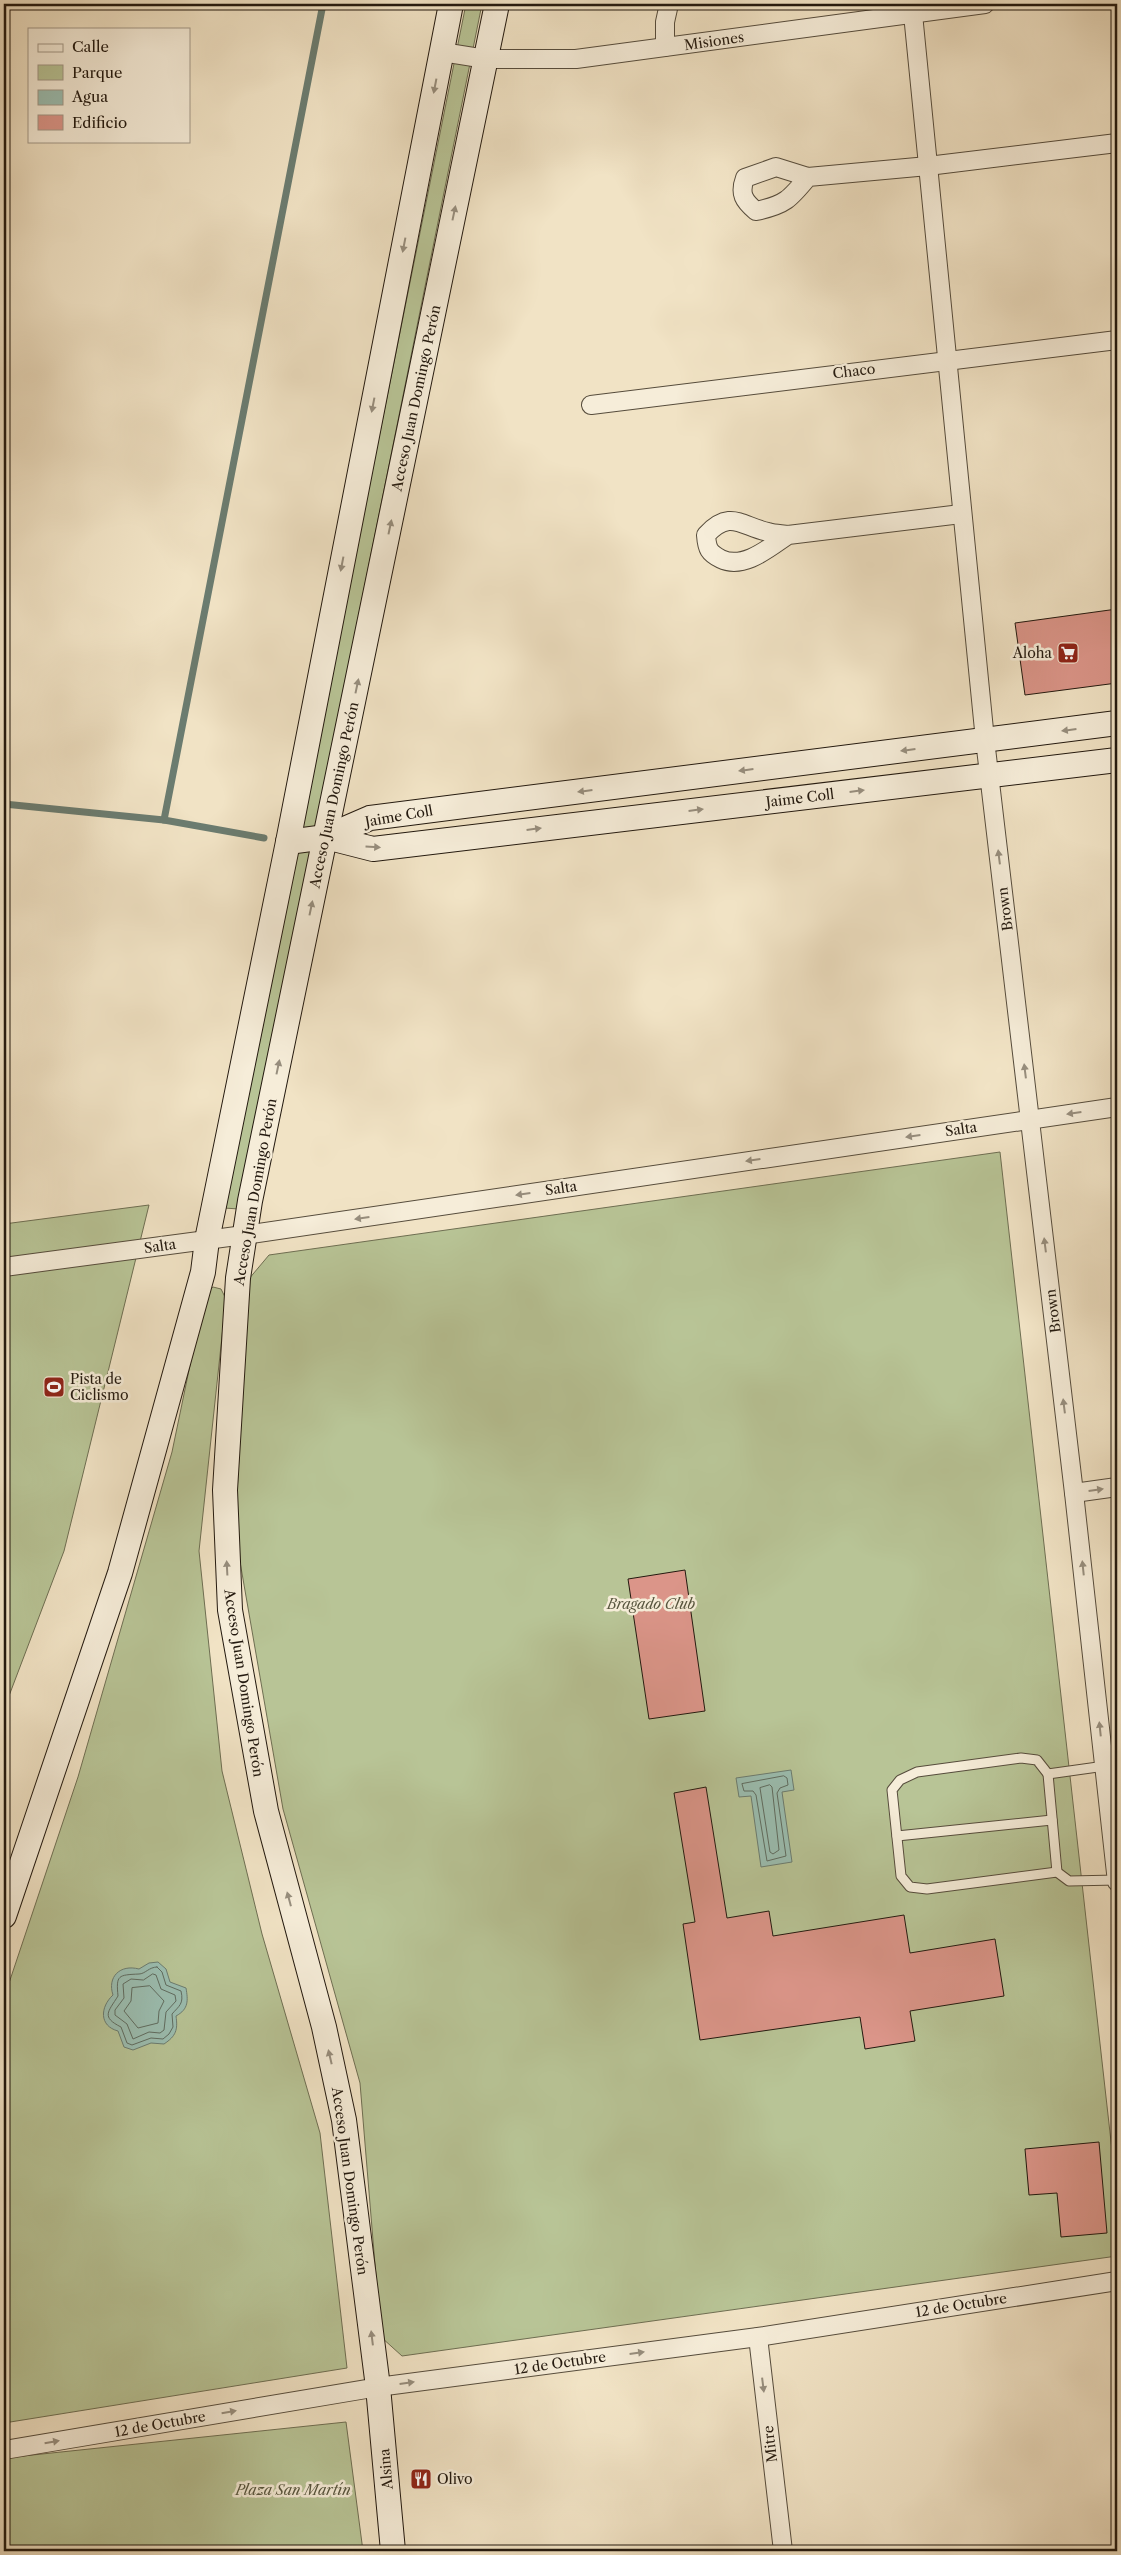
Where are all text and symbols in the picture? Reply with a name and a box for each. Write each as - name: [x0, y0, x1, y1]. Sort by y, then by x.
- legend: [28, 28, 190, 142]
- street label: Misiones: [683, 28, 745, 54]
- text: Calle: [72, 37, 109, 56]
- text: Parque: [72, 63, 122, 82]
- one-way arrow: [431, 78, 439, 93]
- text: Agua: [71, 87, 108, 106]
- text: Edificio: [72, 113, 127, 132]
- one-way arrow: [451, 205, 459, 221]
- one-way arrow: [400, 238, 408, 253]
- street label: Acceso Juan Domingo Perón: [387, 303, 445, 494]
- street label: Chaco: [832, 359, 876, 383]
- one-way arrow: [368, 397, 376, 413]
- one-way arrow: [386, 518, 394, 534]
- one-way arrow: [337, 557, 345, 573]
- supermarket icon: Aloha: [1056, 641, 1080, 665]
- place label: Aloha: [1012, 644, 1053, 662]
- one-way arrow: [353, 678, 361, 694]
- street label: Acceso Juan Domingo Perón: [305, 700, 363, 891]
- one-way arrow: [1061, 726, 1077, 734]
- one-way arrow: [899, 746, 915, 754]
- one-way arrow: [738, 767, 754, 775]
- street label: Jaime Coll: [763, 785, 835, 811]
- one-way arrow: [577, 787, 593, 795]
- one-way arrow: [850, 787, 866, 795]
- street label: Jaime Coll: [362, 801, 434, 831]
- one-way arrow: [688, 806, 704, 814]
- one-way arrow: [527, 825, 543, 833]
- one-way arrow: [366, 843, 382, 851]
- one-way arrow: [995, 849, 1003, 865]
- street label: Brown: [993, 886, 1017, 932]
- one-way arrow: [307, 901, 315, 916]
- one-way arrow: [274, 1060, 282, 1075]
- one-way arrow: [1021, 1062, 1029, 1078]
- street label: Acceso Juan Domingo Perón: [229, 1097, 280, 1288]
- one-way arrow: [1066, 1109, 1082, 1117]
- street label: Salta: [944, 1118, 979, 1140]
- one-way arrow: [905, 1133, 921, 1141]
- one-way arrow: [744, 1156, 760, 1164]
- street label: Salta: [544, 1177, 579, 1199]
- one-way arrow: [514, 1190, 530, 1198]
- one-way arrow: [353, 1214, 369, 1222]
- street label: Salta: [143, 1235, 178, 1257]
- one-way arrow: [1041, 1237, 1049, 1253]
- street label: Brown: [1041, 1288, 1065, 1334]
- place label: Pista de Ciclismo: [70, 1370, 129, 1404]
- sports icon: Pista de Ciclismo: [42, 1375, 66, 1399]
- one-way arrow: [1060, 1398, 1068, 1414]
- one-way arrow: [1088, 1486, 1104, 1494]
- one-way arrow: [1079, 1559, 1087, 1575]
- one-way arrow: [223, 1560, 231, 1576]
- street label: Acceso Juan Domingo Perón: [220, 1587, 268, 1778]
- park label: Bragado Club: [606, 1595, 695, 1613]
- one-way arrow: [1096, 1721, 1104, 1737]
- one-way arrow: [285, 1892, 293, 1907]
- one-way arrow: [326, 2049, 334, 2064]
- street label: Acceso Juan Domingo Perón: [328, 2085, 372, 2276]
- street label: 12 de Octubre: [914, 2289, 1008, 2321]
- one-way arrow: [368, 2330, 376, 2346]
- street label: 12 de Octubre: [513, 2348, 607, 2378]
- one-way arrow: [630, 2348, 646, 2356]
- one-way arrow: [759, 2377, 767, 2393]
- one-way arrow: [399, 2379, 415, 2387]
- street label: 12 de Octubre: [113, 2407, 207, 2441]
- one-way arrow: [222, 2407, 238, 2415]
- street label: Mitre: [759, 2424, 781, 2463]
- one-way arrow: [44, 2437, 60, 2445]
- street label: Alsina: [375, 2447, 397, 2491]
- restaurant icon: Olivo: [409, 2467, 433, 2491]
- place label: Olivo: [437, 2470, 473, 2488]
- park label: Plaza San Martín: [234, 2481, 351, 2499]

